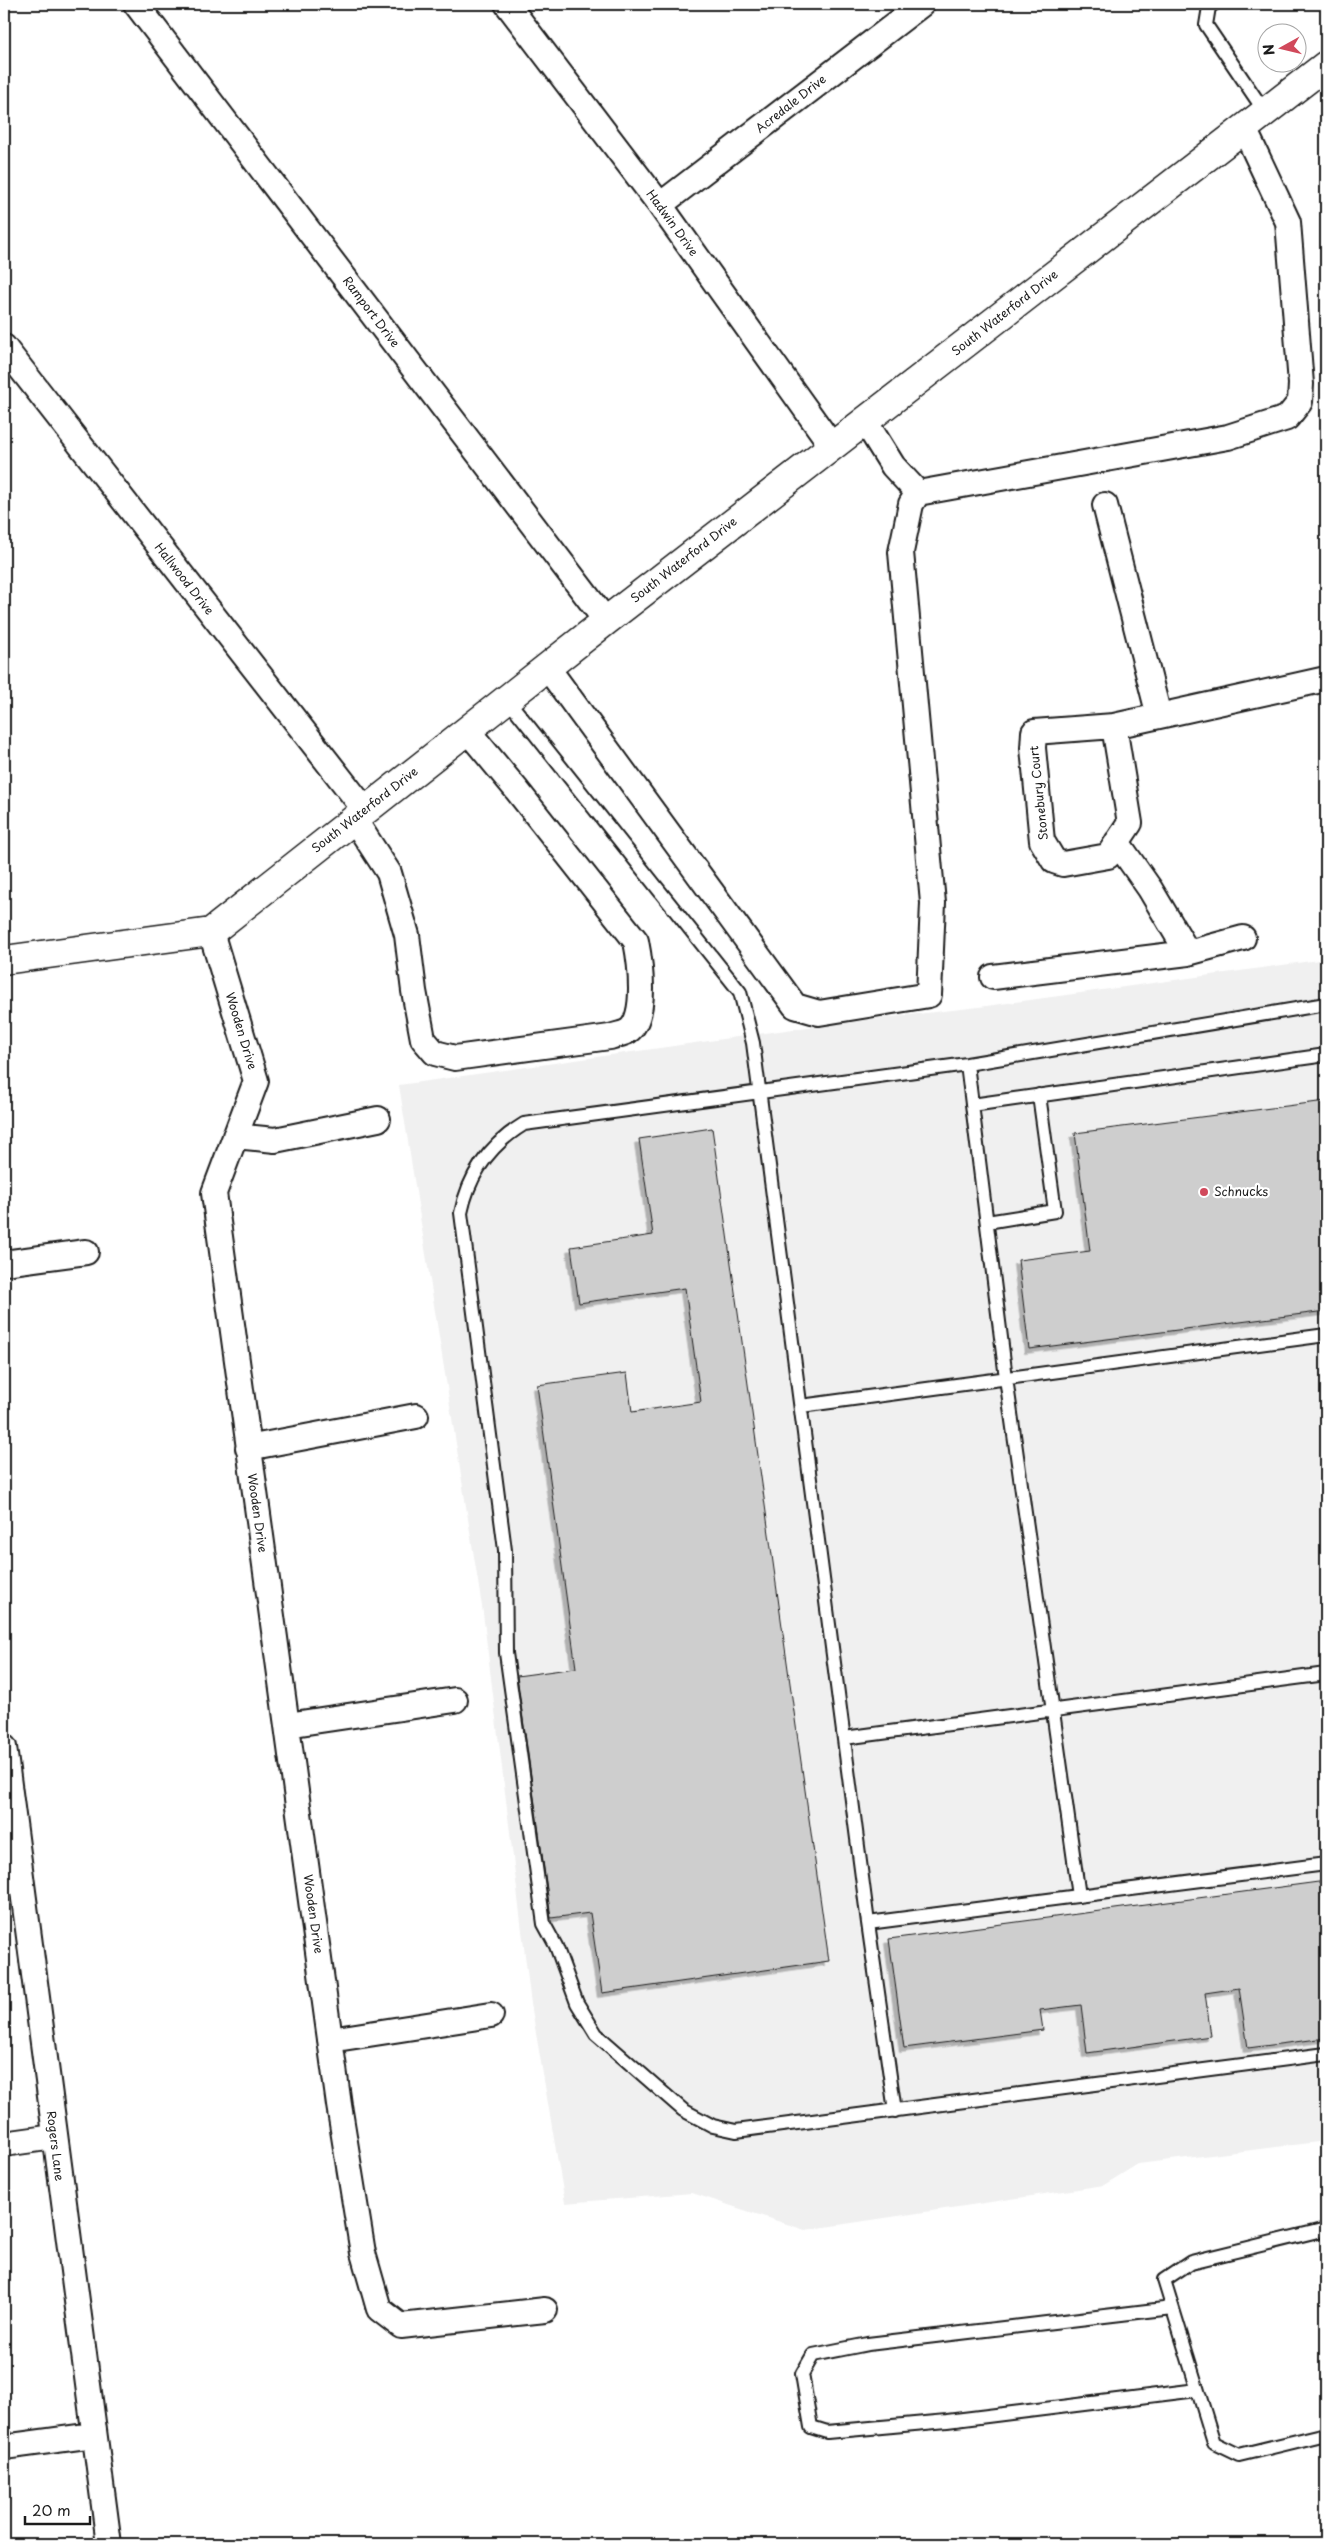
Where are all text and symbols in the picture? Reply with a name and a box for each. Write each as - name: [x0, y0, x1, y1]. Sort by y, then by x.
- north arrow: [1258, 22, 1308, 72]
- text: N: [1257, 43, 1280, 57]
- street label: Acredale Drive: [751, 70, 830, 137]
- street label: Hadwin Drive: [643, 185, 703, 259]
- street label: South Waterford Drive: [947, 265, 1062, 359]
- street label: Ramport Drive: [339, 272, 405, 351]
- street label: South Waterford Drive: [626, 512, 741, 606]
- street label: Hallwood Drive: [151, 539, 219, 618]
- street label: Stonebury Court: [1024, 745, 1052, 841]
- street label: South Waterford Drive: [307, 762, 422, 856]
- street label: Wooden Drive: [222, 990, 262, 1072]
- place label: Schnucks: [1214, 1182, 1269, 1200]
- marker: Schnucks: [1198, 1186, 1210, 1198]
- street label: Wooden Drive: [244, 1472, 272, 1554]
- street label: Wooden Drive: [300, 1873, 328, 1955]
- street label: Rogers Lane: [43, 2110, 69, 2182]
- scale bar: [25, 2493, 90, 2525]
- text: 20 m: [32, 2498, 71, 2521]

